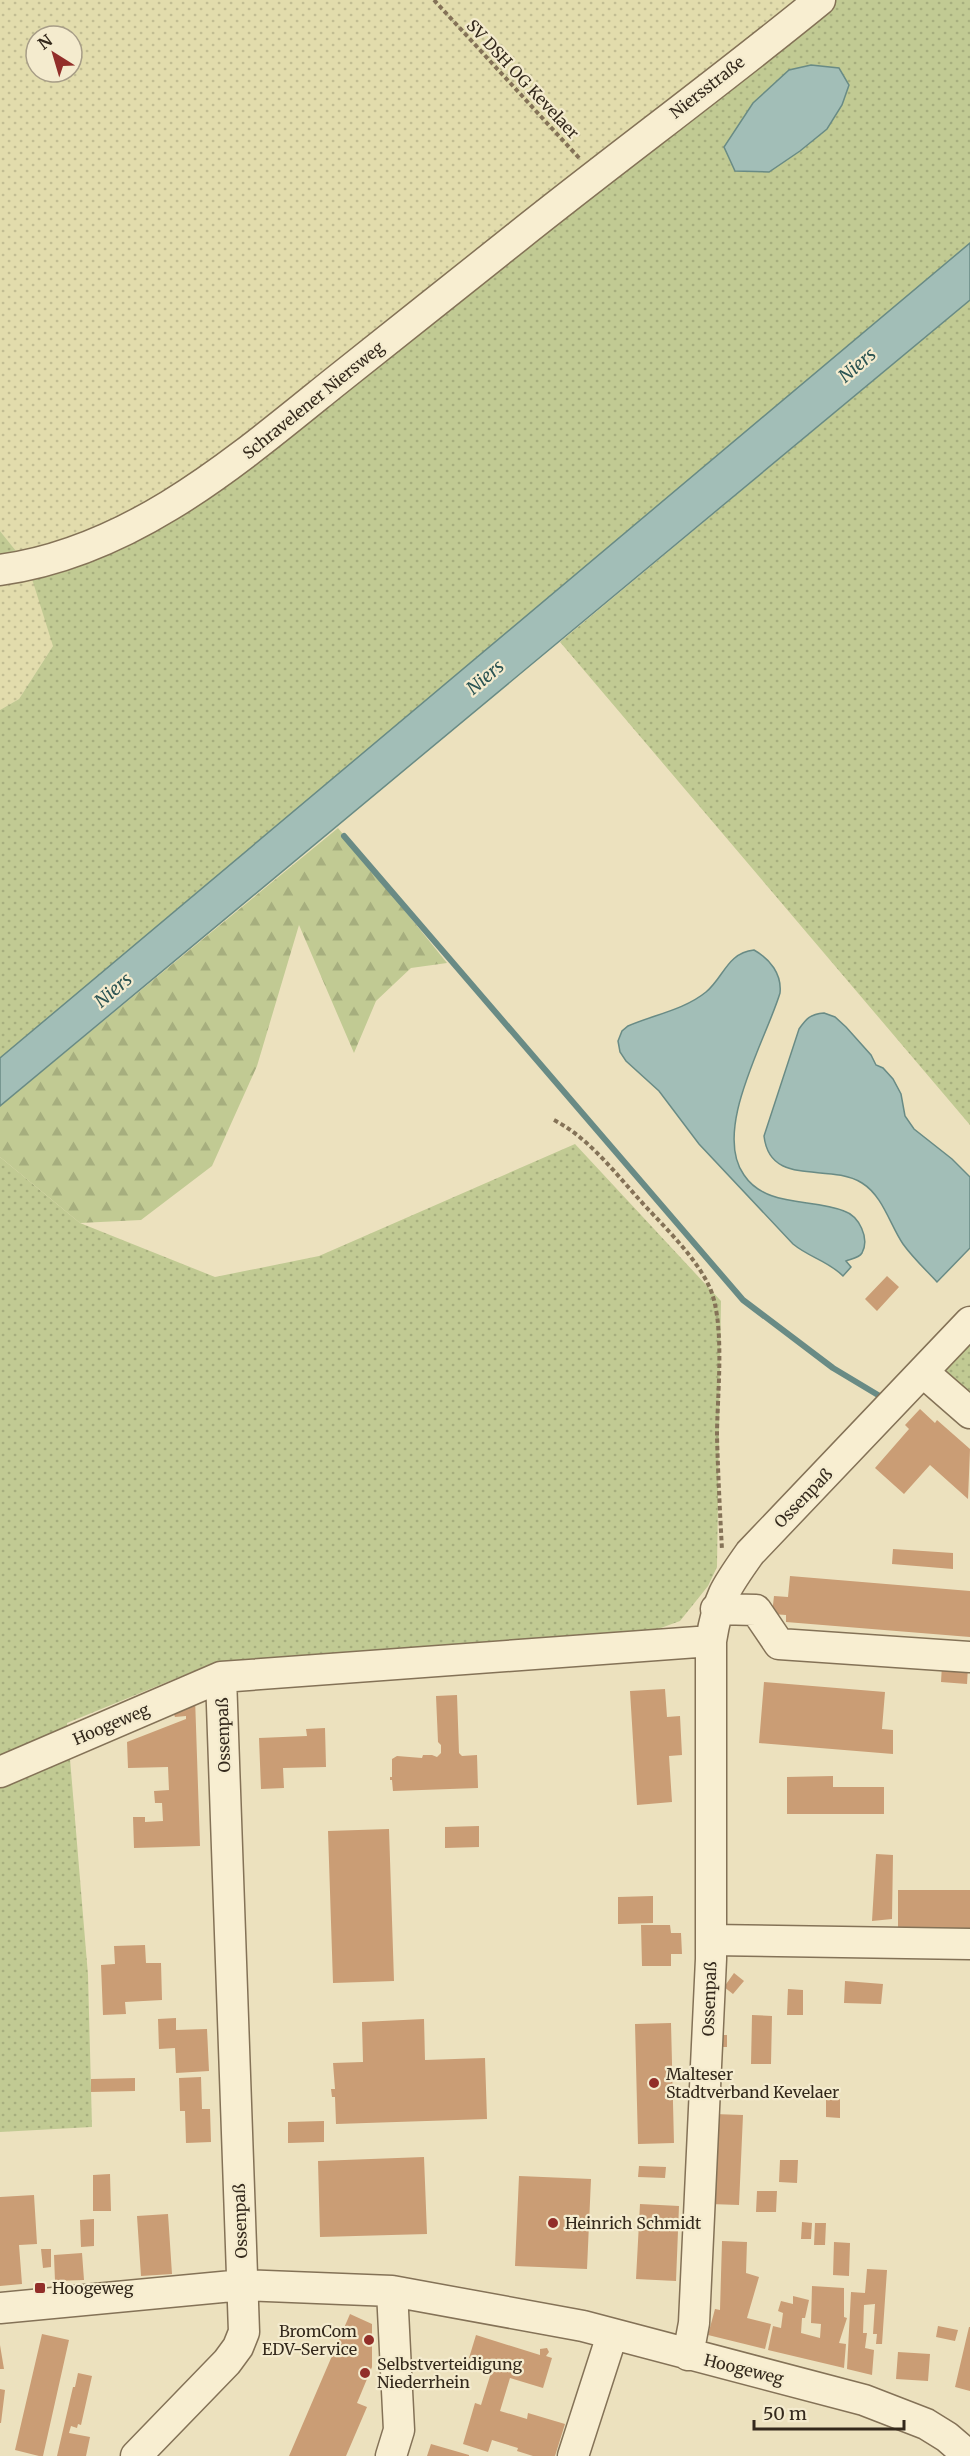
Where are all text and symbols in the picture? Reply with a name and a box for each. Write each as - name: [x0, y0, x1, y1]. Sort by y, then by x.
- street label: SV DSH OG Kevelaer: [463, 15, 583, 143]
- north arrow: [24, 24, 84, 84]
- text: N: [34, 30, 56, 54]
- street label: Niersstraße: [666, 52, 748, 122]
- street label: Schravelener Niersweg: [238, 337, 388, 463]
- water label: Niers: [834, 343, 880, 387]
- water label: Niers: [462, 655, 508, 699]
- water label: Niers: [90, 968, 136, 1012]
- street label: Ossenpaß: [770, 1464, 836, 1532]
- street label: Ossenpaß: [212, 1697, 234, 1773]
- street label: Hoogeweg: [70, 1699, 153, 1749]
- street label: Ossenpaß: [698, 1961, 720, 2037]
- place label: Malteser Stadtverband Kevelaer: [666, 2064, 839, 2102]
- marker: Malteser Stadtverband Kevelaer: [647, 2076, 661, 2090]
- street label: Ossenpaß: [229, 2183, 251, 2259]
- place label: Heinrich Schmidt: [565, 2213, 702, 2233]
- marker: Heinrich Schmidt: [546, 2216, 560, 2230]
- place label: Hoogeweg: [52, 2278, 134, 2298]
- marker: Hoogeweg: [33, 2281, 47, 2295]
- place label: BromCom EDV-Service: [262, 2321, 357, 2359]
- marker: BromCom EDV-Service: [362, 2333, 376, 2347]
- street label: Hoogeweg: [702, 2349, 786, 2389]
- place label: Selbstverteidigung Niederrhein: [377, 2354, 522, 2392]
- marker: Selbstverteidigung Niederrhein: [358, 2366, 372, 2380]
- scale bar: [754, 2393, 904, 2431]
- text: 50 m: [763, 2402, 807, 2425]

